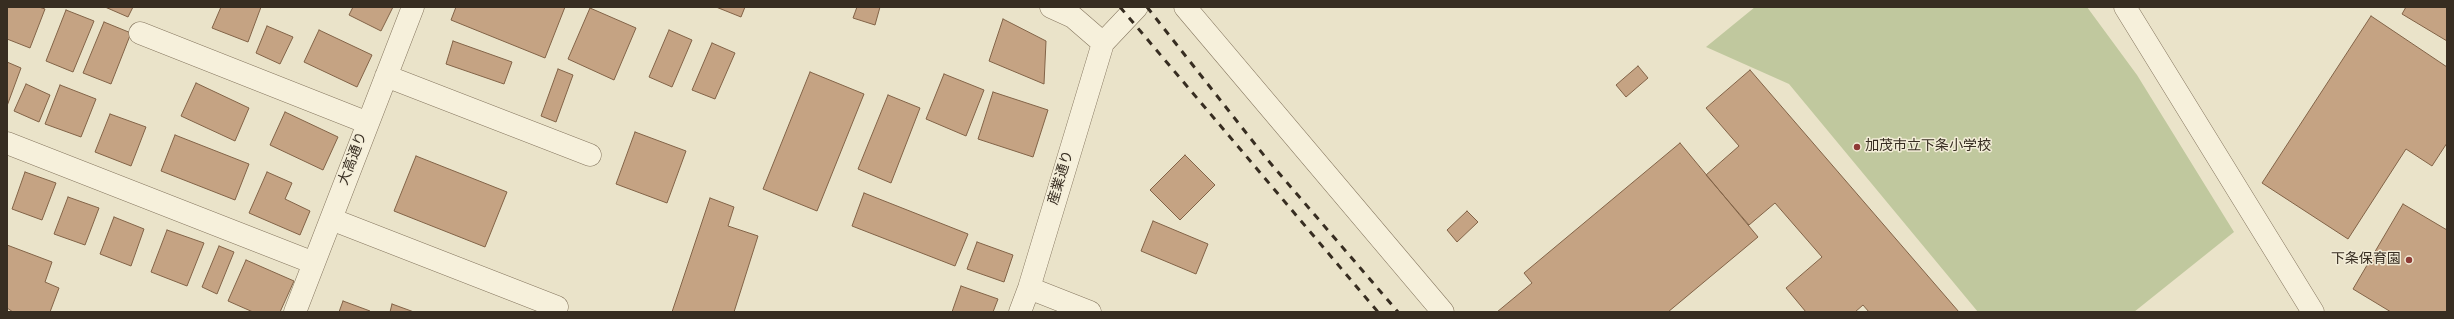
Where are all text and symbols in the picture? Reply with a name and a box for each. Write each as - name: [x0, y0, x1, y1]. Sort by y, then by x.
- street label: 大高通り: [336, 130, 372, 188]
- place label: 加茂市立下条小学校: [1865, 139, 1991, 155]
- marker: 加茂市立下条小学校: [1852, 142, 1862, 152]
- street label: 産業通り: [1046, 149, 1078, 207]
- place label: 下条保育園: [2331, 252, 2401, 268]
- marker: 下条保育園: [2404, 255, 2414, 265]

